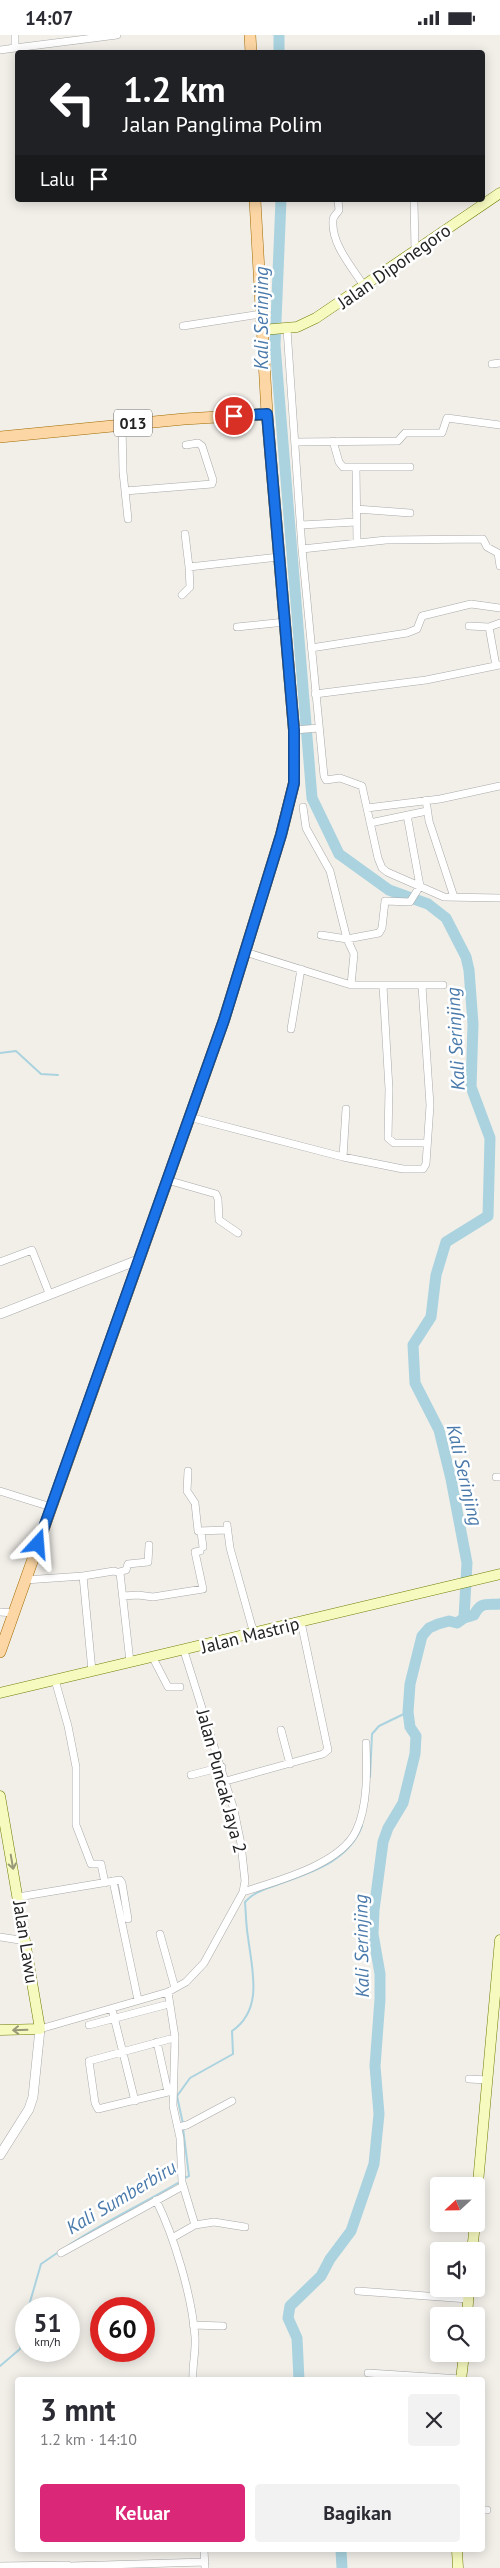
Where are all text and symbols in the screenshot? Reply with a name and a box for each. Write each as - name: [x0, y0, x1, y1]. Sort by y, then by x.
- text: 14:07: [25, 6, 73, 30]
- text: 1.2 km: [123, 66, 226, 112]
- icon: left: [40, 70, 105, 135]
- text: Jalan Panglima Polim: [123, 110, 322, 138]
- icon: arrive: [85, 165, 113, 193]
- text: Lalu: [40, 167, 75, 191]
- street label: Jalan Diponegoro: [332, 218, 455, 314]
- water label: Kali Serinjing: [249, 266, 273, 370]
- pin: [213, 395, 255, 437]
- icon: arrive: [220, 402, 248, 430]
- road number: 013: [114, 409, 152, 437]
- water label: Kali Serinjing: [440, 986, 470, 1091]
- water label: Kali Serinjing: [442, 1422, 488, 1528]
- position arrow: [11, 1517, 63, 1569]
- street label: Jalan Mastrip: [197, 1612, 302, 1659]
- street label: Jalan Puncak Jaya 2: [191, 1706, 252, 1855]
- one-way arrow: [7, 1853, 17, 1869]
- water label: Kali Serinjing: [348, 1894, 374, 1998]
- street label: Jalan Lawu: [8, 1898, 44, 1985]
- one-way arrow: [12, 2025, 28, 2035]
- water label: Kali Sumberbiru: [62, 2155, 181, 2239]
- north arrow: [430, 2177, 485, 2233]
- map controls: [430, 2177, 485, 2362]
- button: sound: [430, 2242, 485, 2297]
- speed limit sign: 60: [90, 2297, 155, 2362]
- text: 51: [33, 2307, 62, 2339]
- button: search: [430, 2307, 485, 2362]
- text: km/h: [34, 2334, 61, 2349]
- text: 3 mnt: [40, 2390, 116, 2429]
- button: close: [408, 2394, 460, 2446]
- text: 1.2 km · 14:10: [40, 2429, 137, 2449]
- button: Keluar: [40, 2484, 245, 2542]
- button: Bagikan: [255, 2484, 460, 2542]

